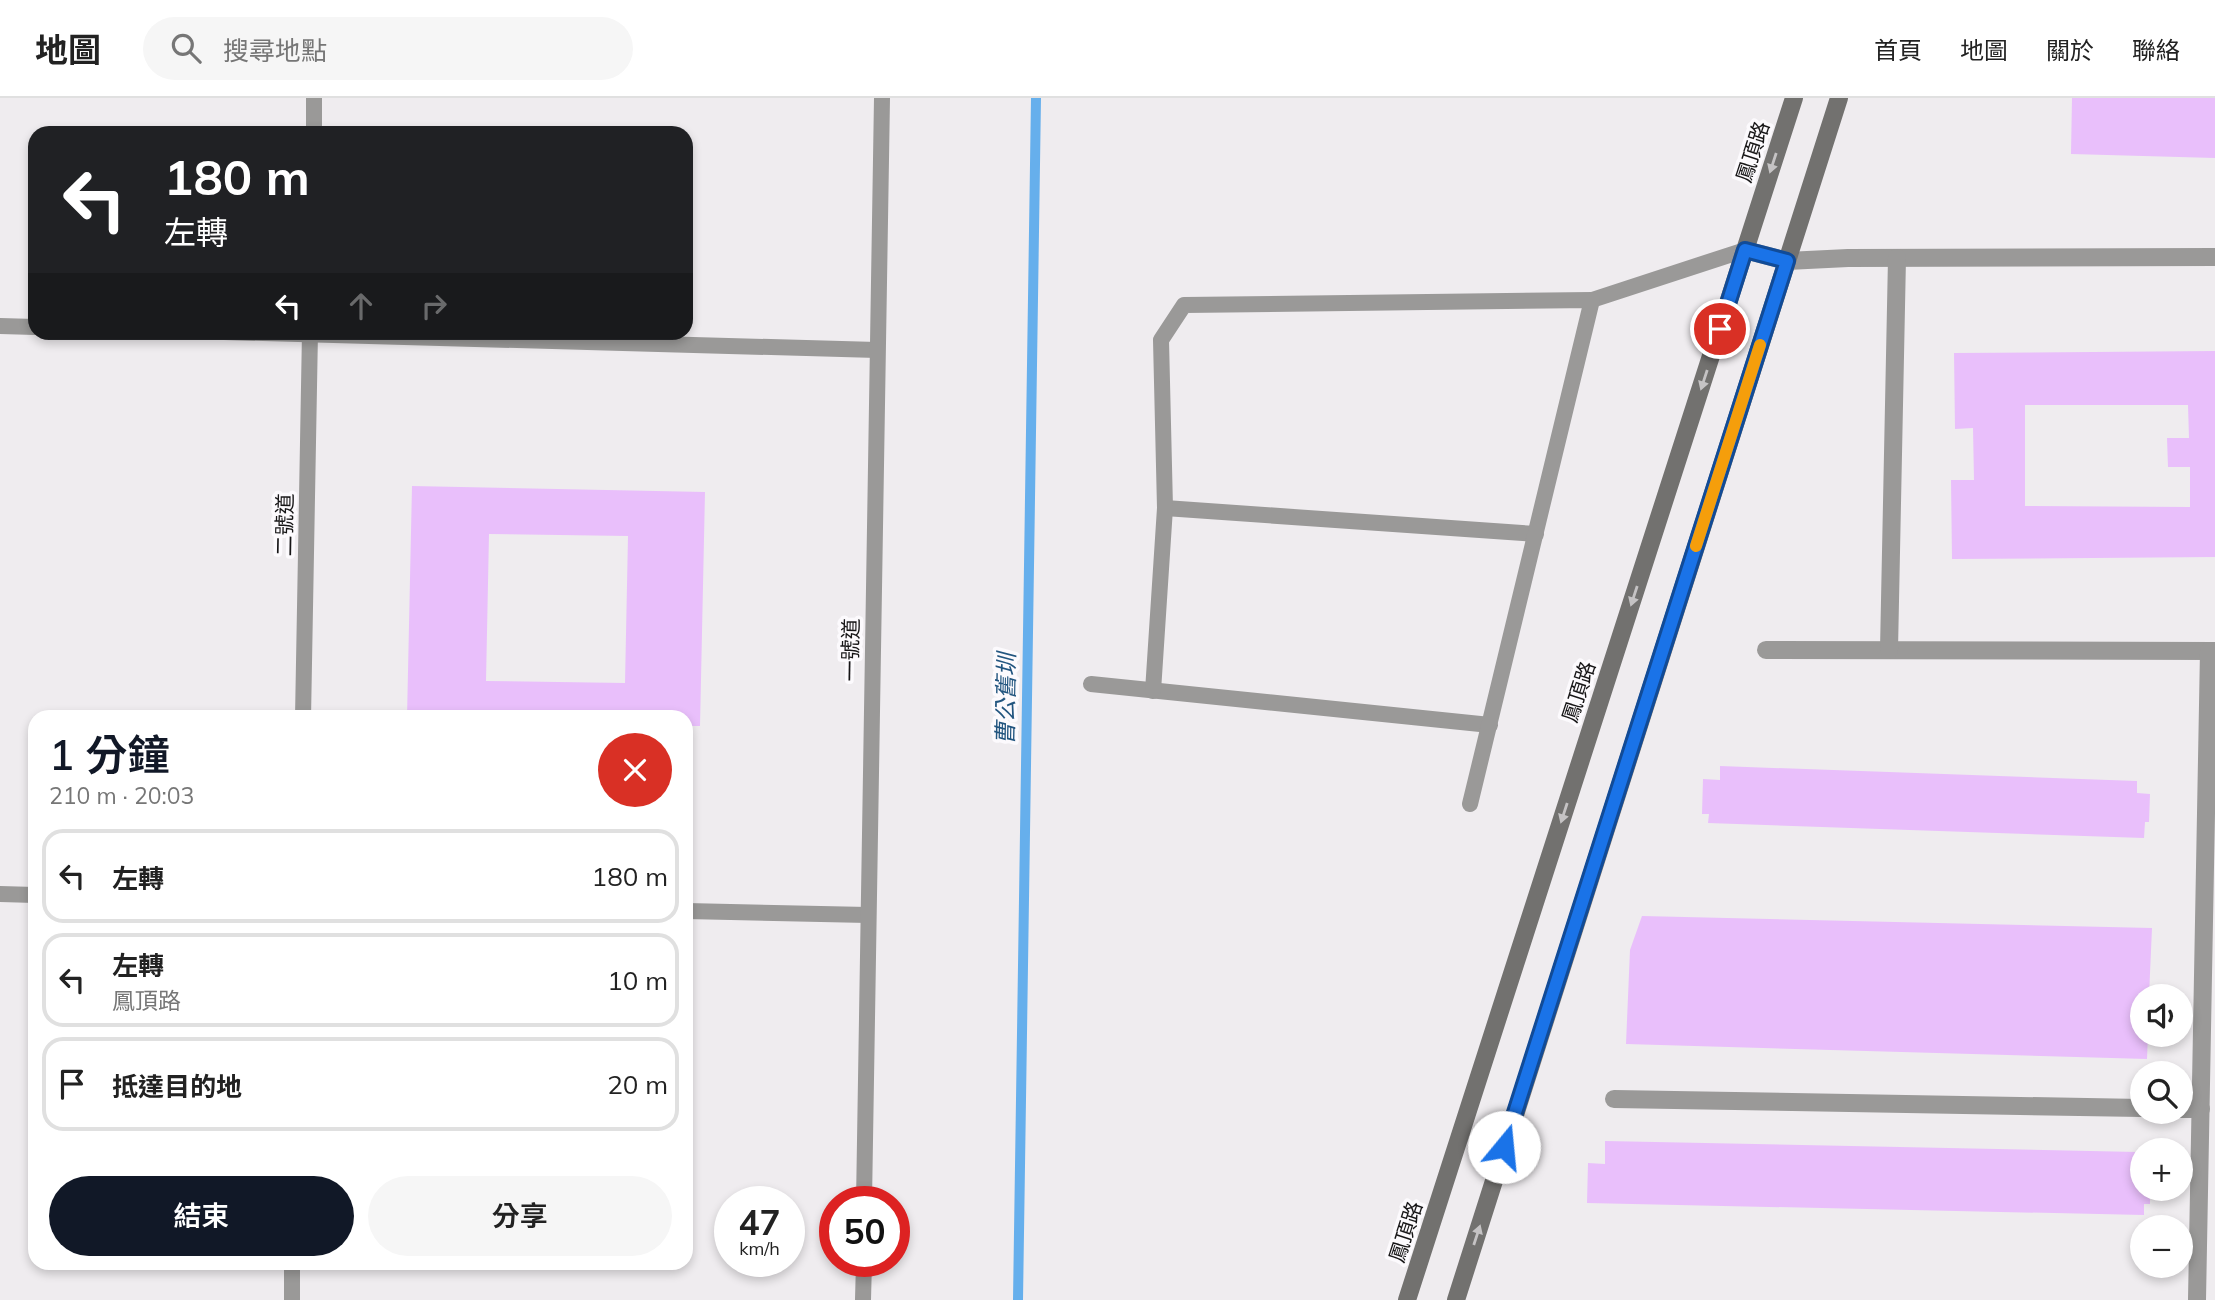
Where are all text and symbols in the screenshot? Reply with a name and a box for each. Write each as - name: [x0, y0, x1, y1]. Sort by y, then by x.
- search box: [143, 17, 633, 80]
- text: 地圖: [35, 29, 101, 70]
- icon: search: [167, 29, 205, 67]
- text: 搜尋地點: [223, 34, 327, 67]
- text: 首頁: [1874, 35, 1922, 65]
- text: 地圖: [1960, 35, 2008, 65]
- text: 關於: [2046, 35, 2094, 65]
- text: 聯絡: [2132, 35, 2180, 65]
- street label: 鳳頂路: [1730, 118, 1774, 186]
- text: 180 m: [164, 146, 310, 207]
- one-way arrow: [1767, 153, 1778, 174]
- icon: left: [49, 154, 140, 245]
- text: 左轉: [164, 212, 228, 252]
- icon: left: [269, 287, 307, 325]
- icon: ahead: [342, 287, 380, 325]
- icon: right: [415, 287, 453, 325]
- pin: [1690, 299, 1750, 359]
- icon: arrive: [1701, 310, 1739, 348]
- one-way arrow: [1698, 369, 1708, 390]
- street label: 二號道: [270, 493, 298, 557]
- one-way arrow: [1628, 586, 1639, 607]
- street label: 一號道: [836, 618, 864, 682]
- water label: 曹公舊圳: [990, 650, 1021, 745]
- street label: 鳳頂路: [1556, 658, 1600, 726]
- text: 1 分鐘: [49, 728, 169, 781]
- button: close: [598, 733, 672, 807]
- text: 210 m · 20:03: [49, 781, 194, 810]
- one-way arrow: [1558, 802, 1569, 823]
- icon: left: [53, 857, 91, 895]
- text: 180 m: [592, 860, 668, 893]
- text: 左轉: [112, 862, 164, 895]
- text: 左轉: [112, 949, 164, 982]
- icon: left: [53, 961, 91, 999]
- text: 10 m: [607, 964, 668, 997]
- map controls: [2130, 984, 2193, 1278]
- button: sound: [2130, 984, 2193, 1047]
- text: 鳳頂路: [112, 986, 181, 1015]
- button: search: [2130, 1061, 2193, 1124]
- icon: arrive: [53, 1065, 91, 1103]
- text: 20 m: [607, 1068, 668, 1101]
- text: 抵達目的地: [112, 1070, 242, 1103]
- position arrow: [1467, 1110, 1541, 1184]
- button: +: [2130, 1138, 2193, 1201]
- button: 結束: [49, 1176, 354, 1256]
- button: 分享: [368, 1176, 672, 1256]
- speed limit sign: 50: [819, 1186, 910, 1277]
- street label: 鳳頂路: [1383, 1198, 1427, 1266]
- text: 47: [738, 1200, 781, 1244]
- button: −: [2130, 1215, 2193, 1278]
- one-way arrow: [1472, 1224, 1482, 1245]
- text: km/h: [739, 1237, 780, 1260]

